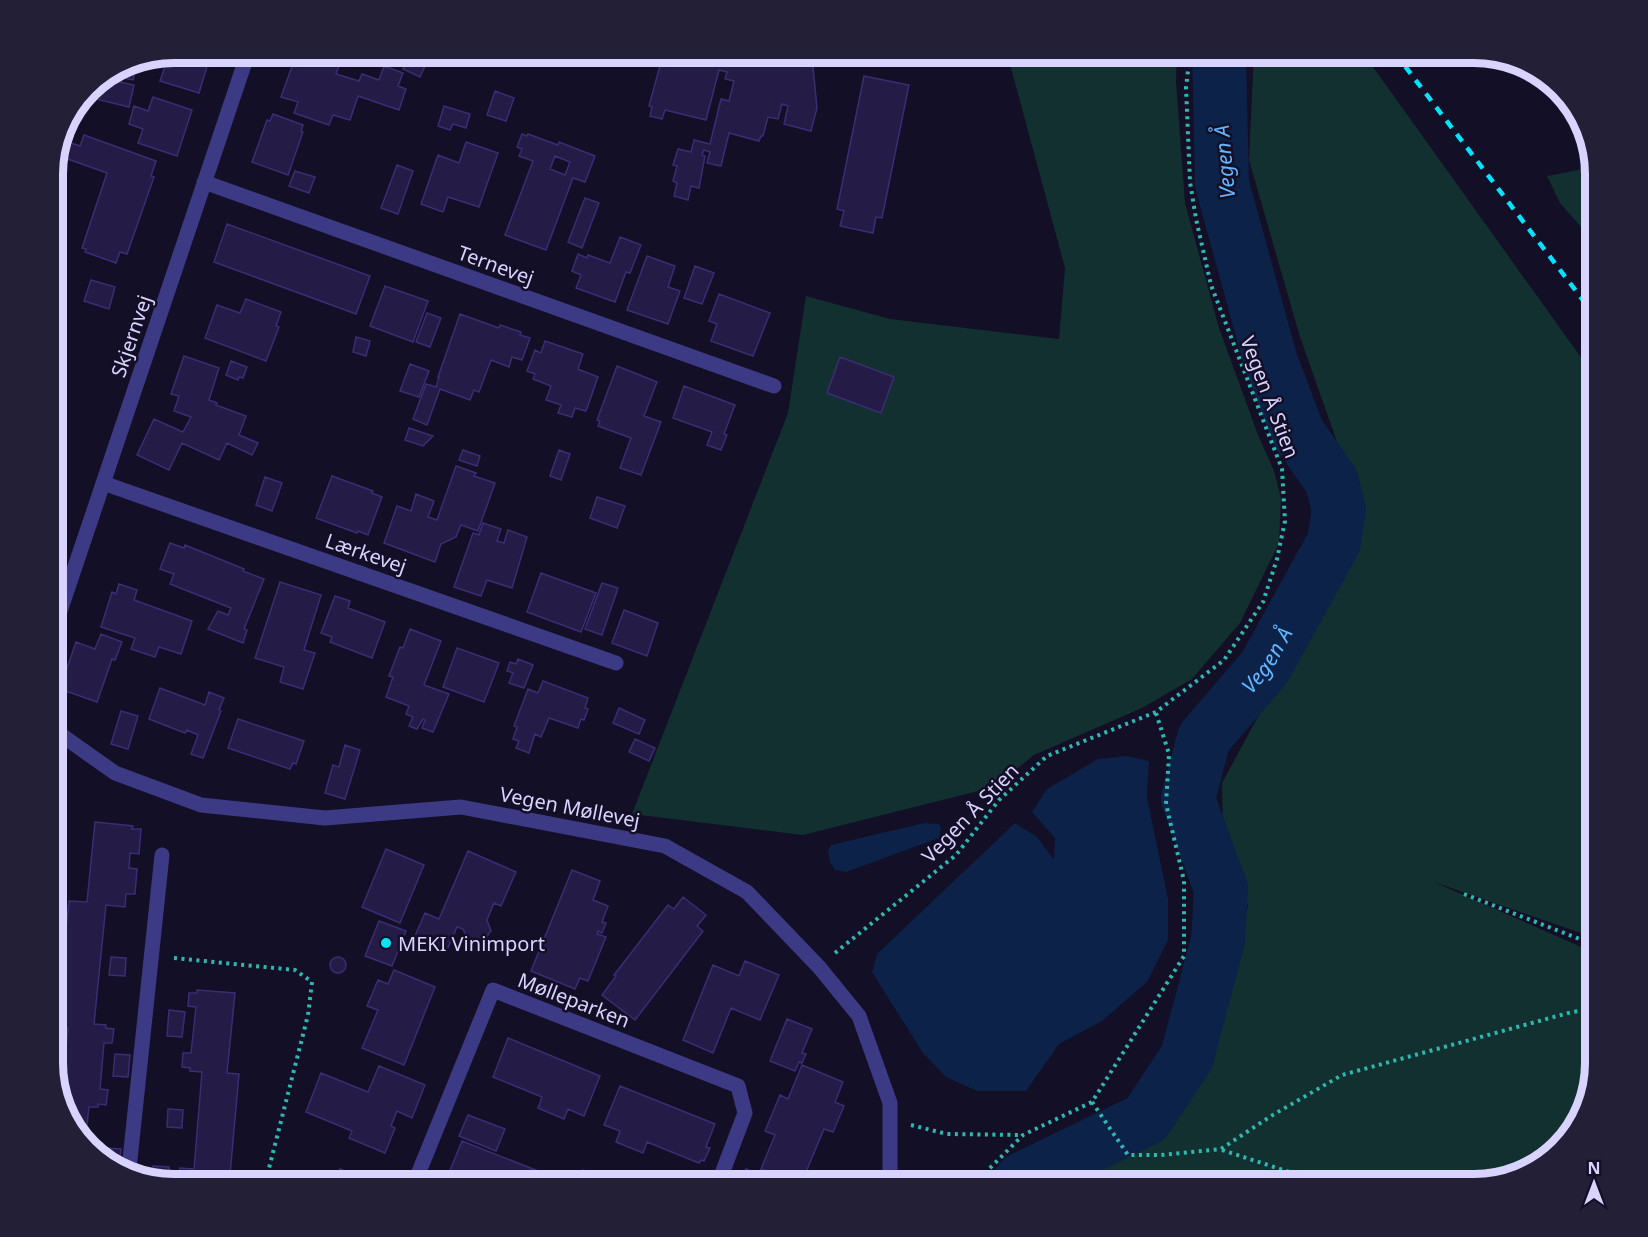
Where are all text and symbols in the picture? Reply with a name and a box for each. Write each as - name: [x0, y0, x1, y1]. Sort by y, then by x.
- water label: Vegen Å: [1207, 124, 1241, 200]
- street label: Ternevej: [454, 239, 538, 291]
- street label: Skjernvej: [104, 291, 158, 381]
- street label: Vegen Å Stien: [1234, 332, 1306, 462]
- street label: Lærkevej: [322, 527, 410, 579]
- water label: Vegen Å: [1235, 622, 1298, 699]
- street label: Vegen Å Stien: [915, 757, 1025, 869]
- street label: Vegen Møllevej: [498, 780, 642, 834]
- place label: MEKI Vinimport: [398, 930, 545, 957]
- marker: MEKI Vinimport: [379, 936, 393, 950]
- street label: Mølleparken: [514, 966, 634, 1034]
- north arrow: [1564, 1153, 1624, 1213]
- text: N: [1587, 1157, 1601, 1179]

